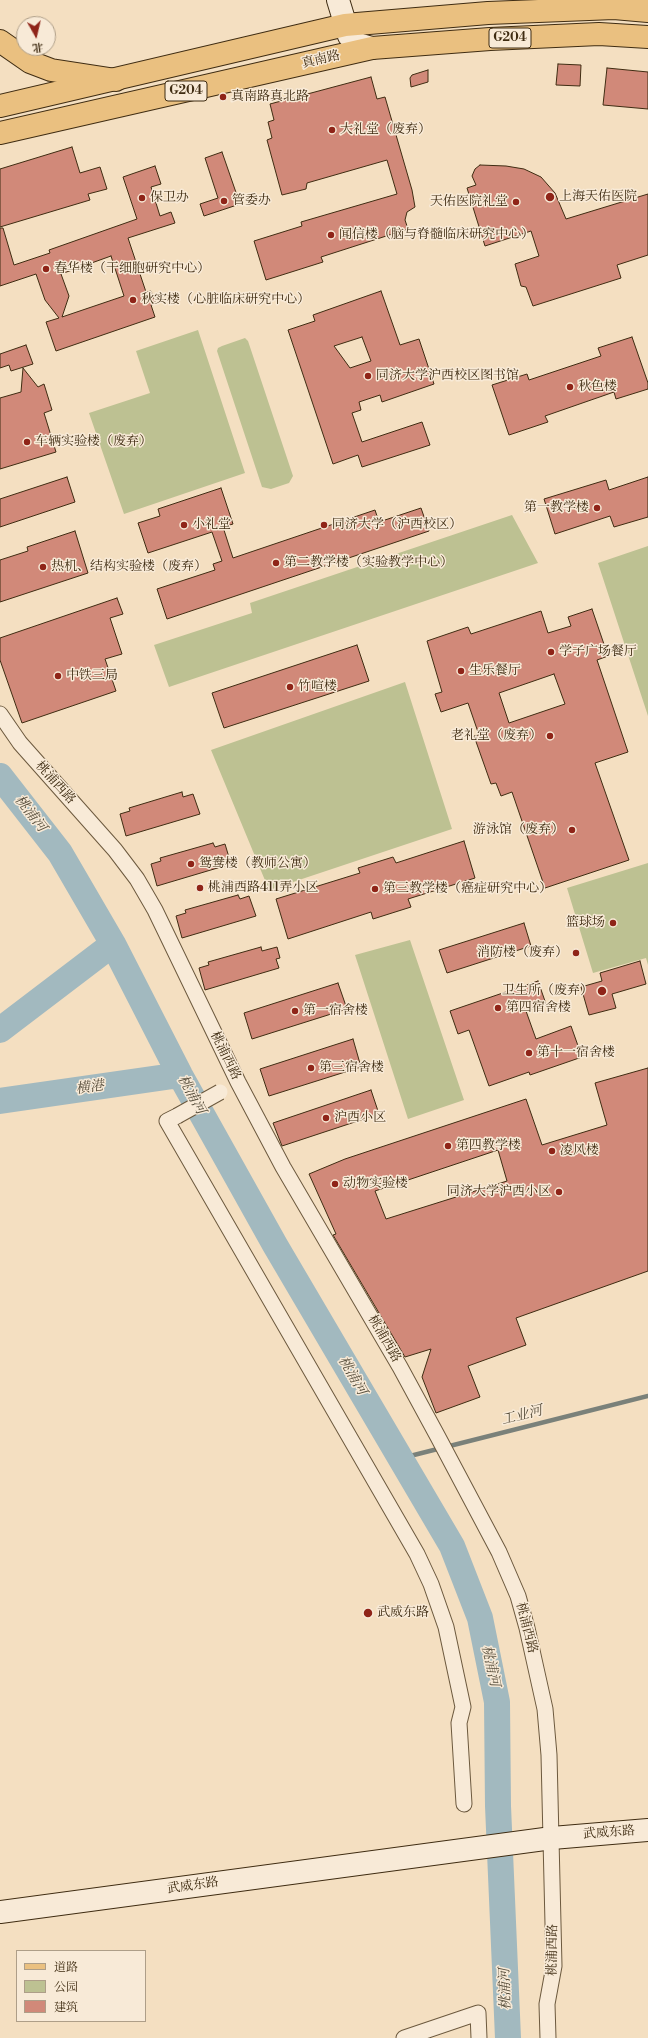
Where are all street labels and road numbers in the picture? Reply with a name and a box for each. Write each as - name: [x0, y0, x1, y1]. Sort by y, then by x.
- road number: G204: [489, 28, 531, 48]
- street label: 真南路: [300, 48, 342, 72]
- road number: G204: [165, 81, 207, 101]
- street label: 桃浦西路: [32, 758, 78, 808]
- street label: 桃浦西路: [207, 1029, 243, 1083]
- street label: 桃浦西路: [364, 1313, 404, 1365]
- street label: 桃浦西路: [512, 1601, 540, 1655]
- street label: 武威东路: [583, 1823, 635, 1843]
- street label: 武威东路: [166, 1875, 220, 1897]
- street label: 桃浦西路: [545, 1924, 561, 1976]

